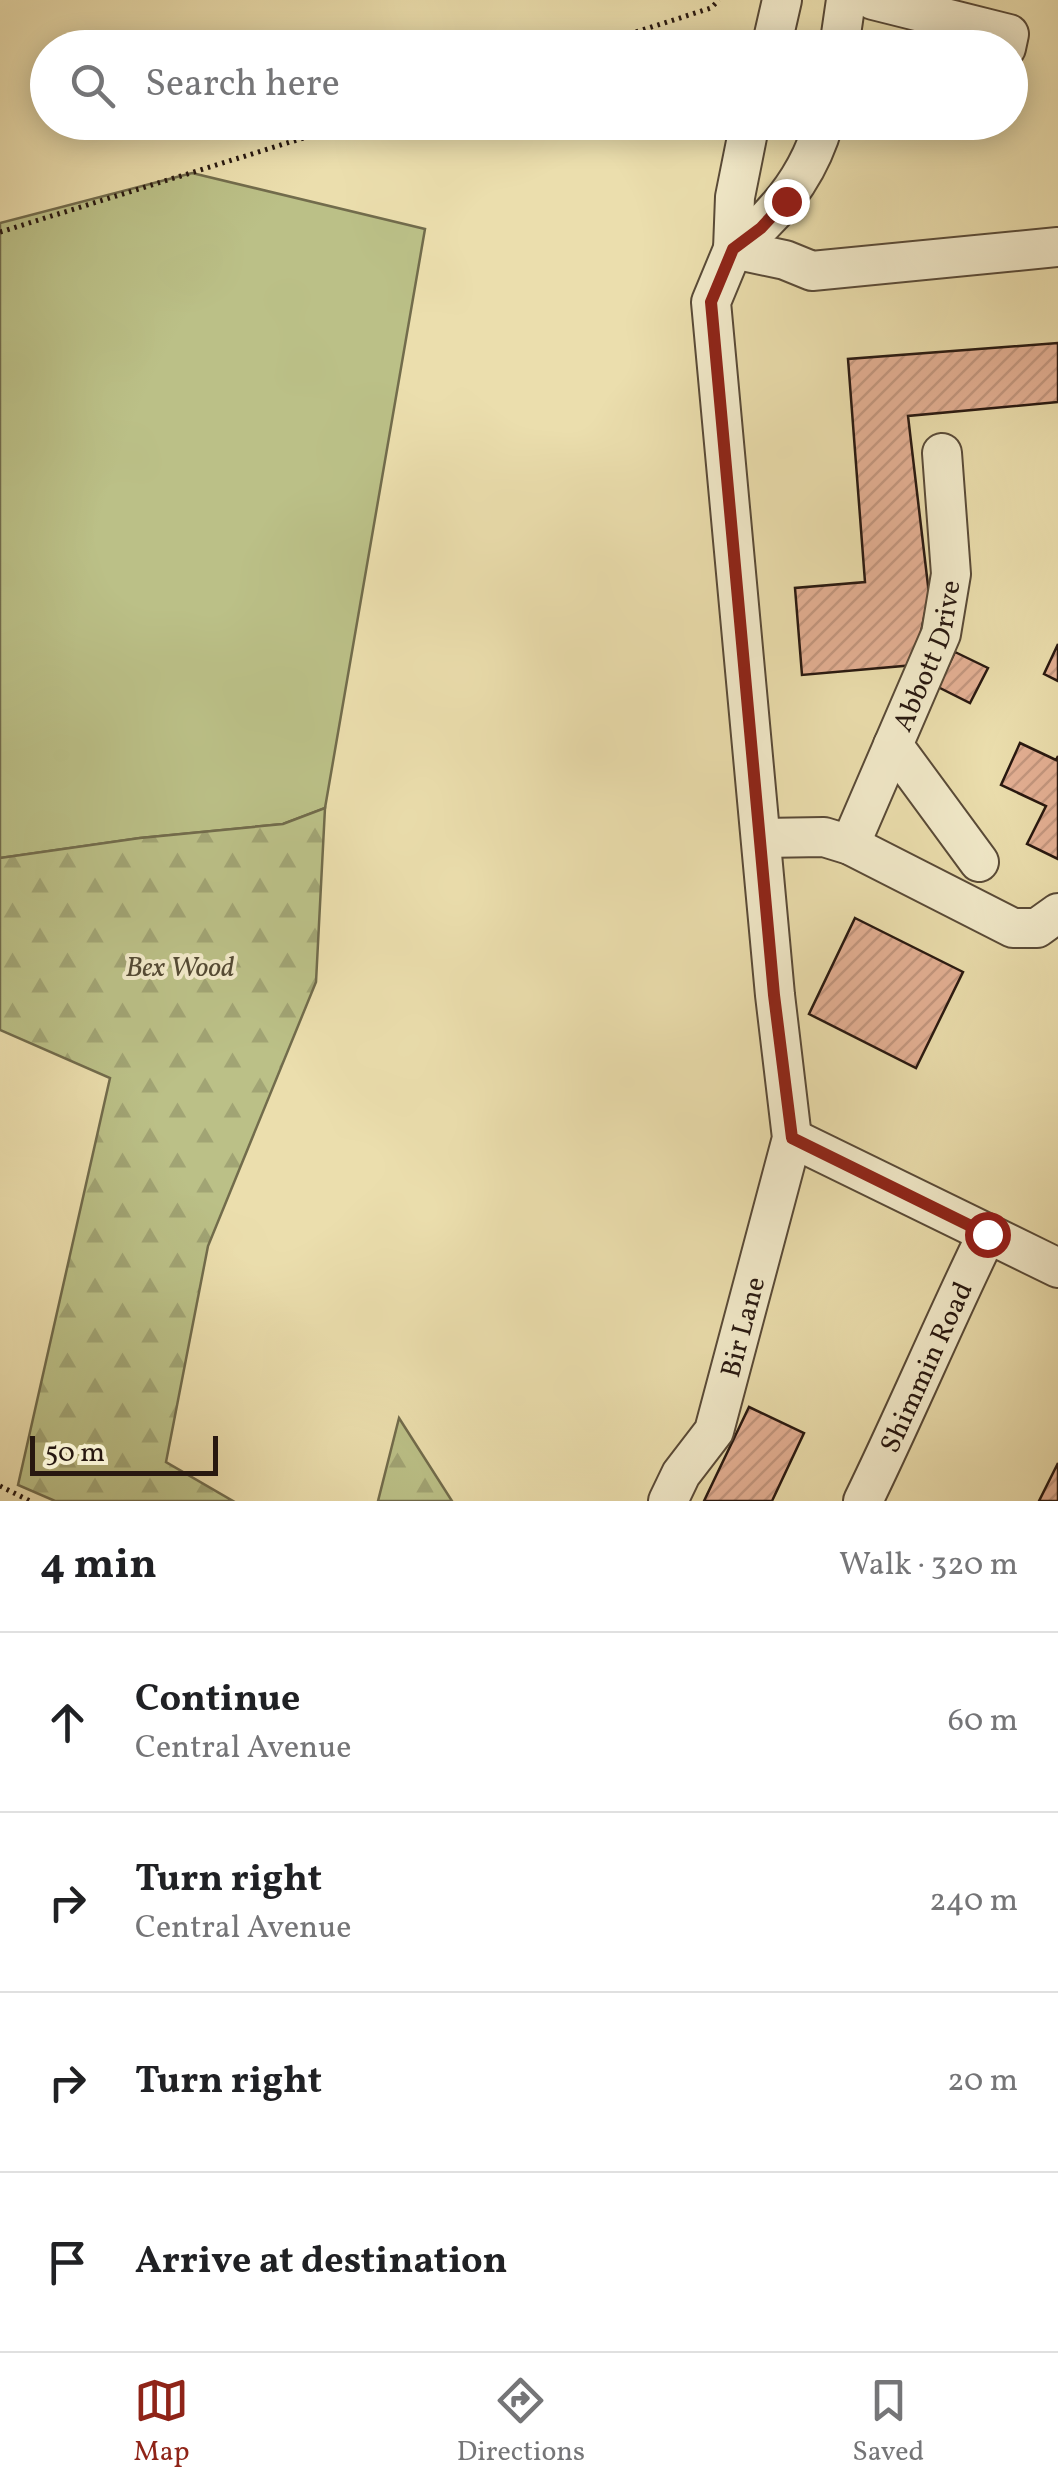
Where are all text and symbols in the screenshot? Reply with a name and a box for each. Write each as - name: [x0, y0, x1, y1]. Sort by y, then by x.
- search box: [30, 30, 1028, 140]
- icon: search: [65, 58, 120, 113]
- text: Search here: [145, 59, 340, 112]
- route end: [764, 179, 810, 225]
- street label: Abbott Drive: [884, 578, 972, 738]
- park label: Bex Wood: [125, 949, 235, 988]
- route start: [965, 1212, 1011, 1258]
- street label: Bir Lane: [712, 1273, 776, 1382]
- street label: Shimmin Road: [872, 1276, 984, 1460]
- scale bar: [30, 1431, 218, 1476]
- text: 50 m: [45, 1434, 105, 1473]
- text: 4 min: [40, 1537, 157, 1596]
- text: Walk · 320 m: [839, 1544, 1018, 1588]
- text: Continue: [135, 1674, 300, 1727]
- icon: ahead: [40, 1695, 95, 1750]
- text: 60 m: [948, 1700, 1018, 1744]
- text: Central Avenue: [135, 1727, 351, 1771]
- text: Turn right: [135, 1854, 322, 1907]
- icon: right: [40, 1875, 95, 1930]
- text: 240 m: [929, 1880, 1018, 1924]
- text: Central Avenue: [135, 1907, 351, 1951]
- icon: right: [40, 2055, 95, 2110]
- text: Turn right: [135, 2056, 322, 2109]
- text: 20 m: [947, 2060, 1018, 2104]
- icon: arrive: [40, 2235, 95, 2290]
- text: Arrive at destination: [135, 2236, 508, 2289]
- tab: Map: [134, 2373, 190, 2472]
- tab: Directions: [457, 2373, 585, 2472]
- tab: Saved: [852, 2373, 924, 2472]

